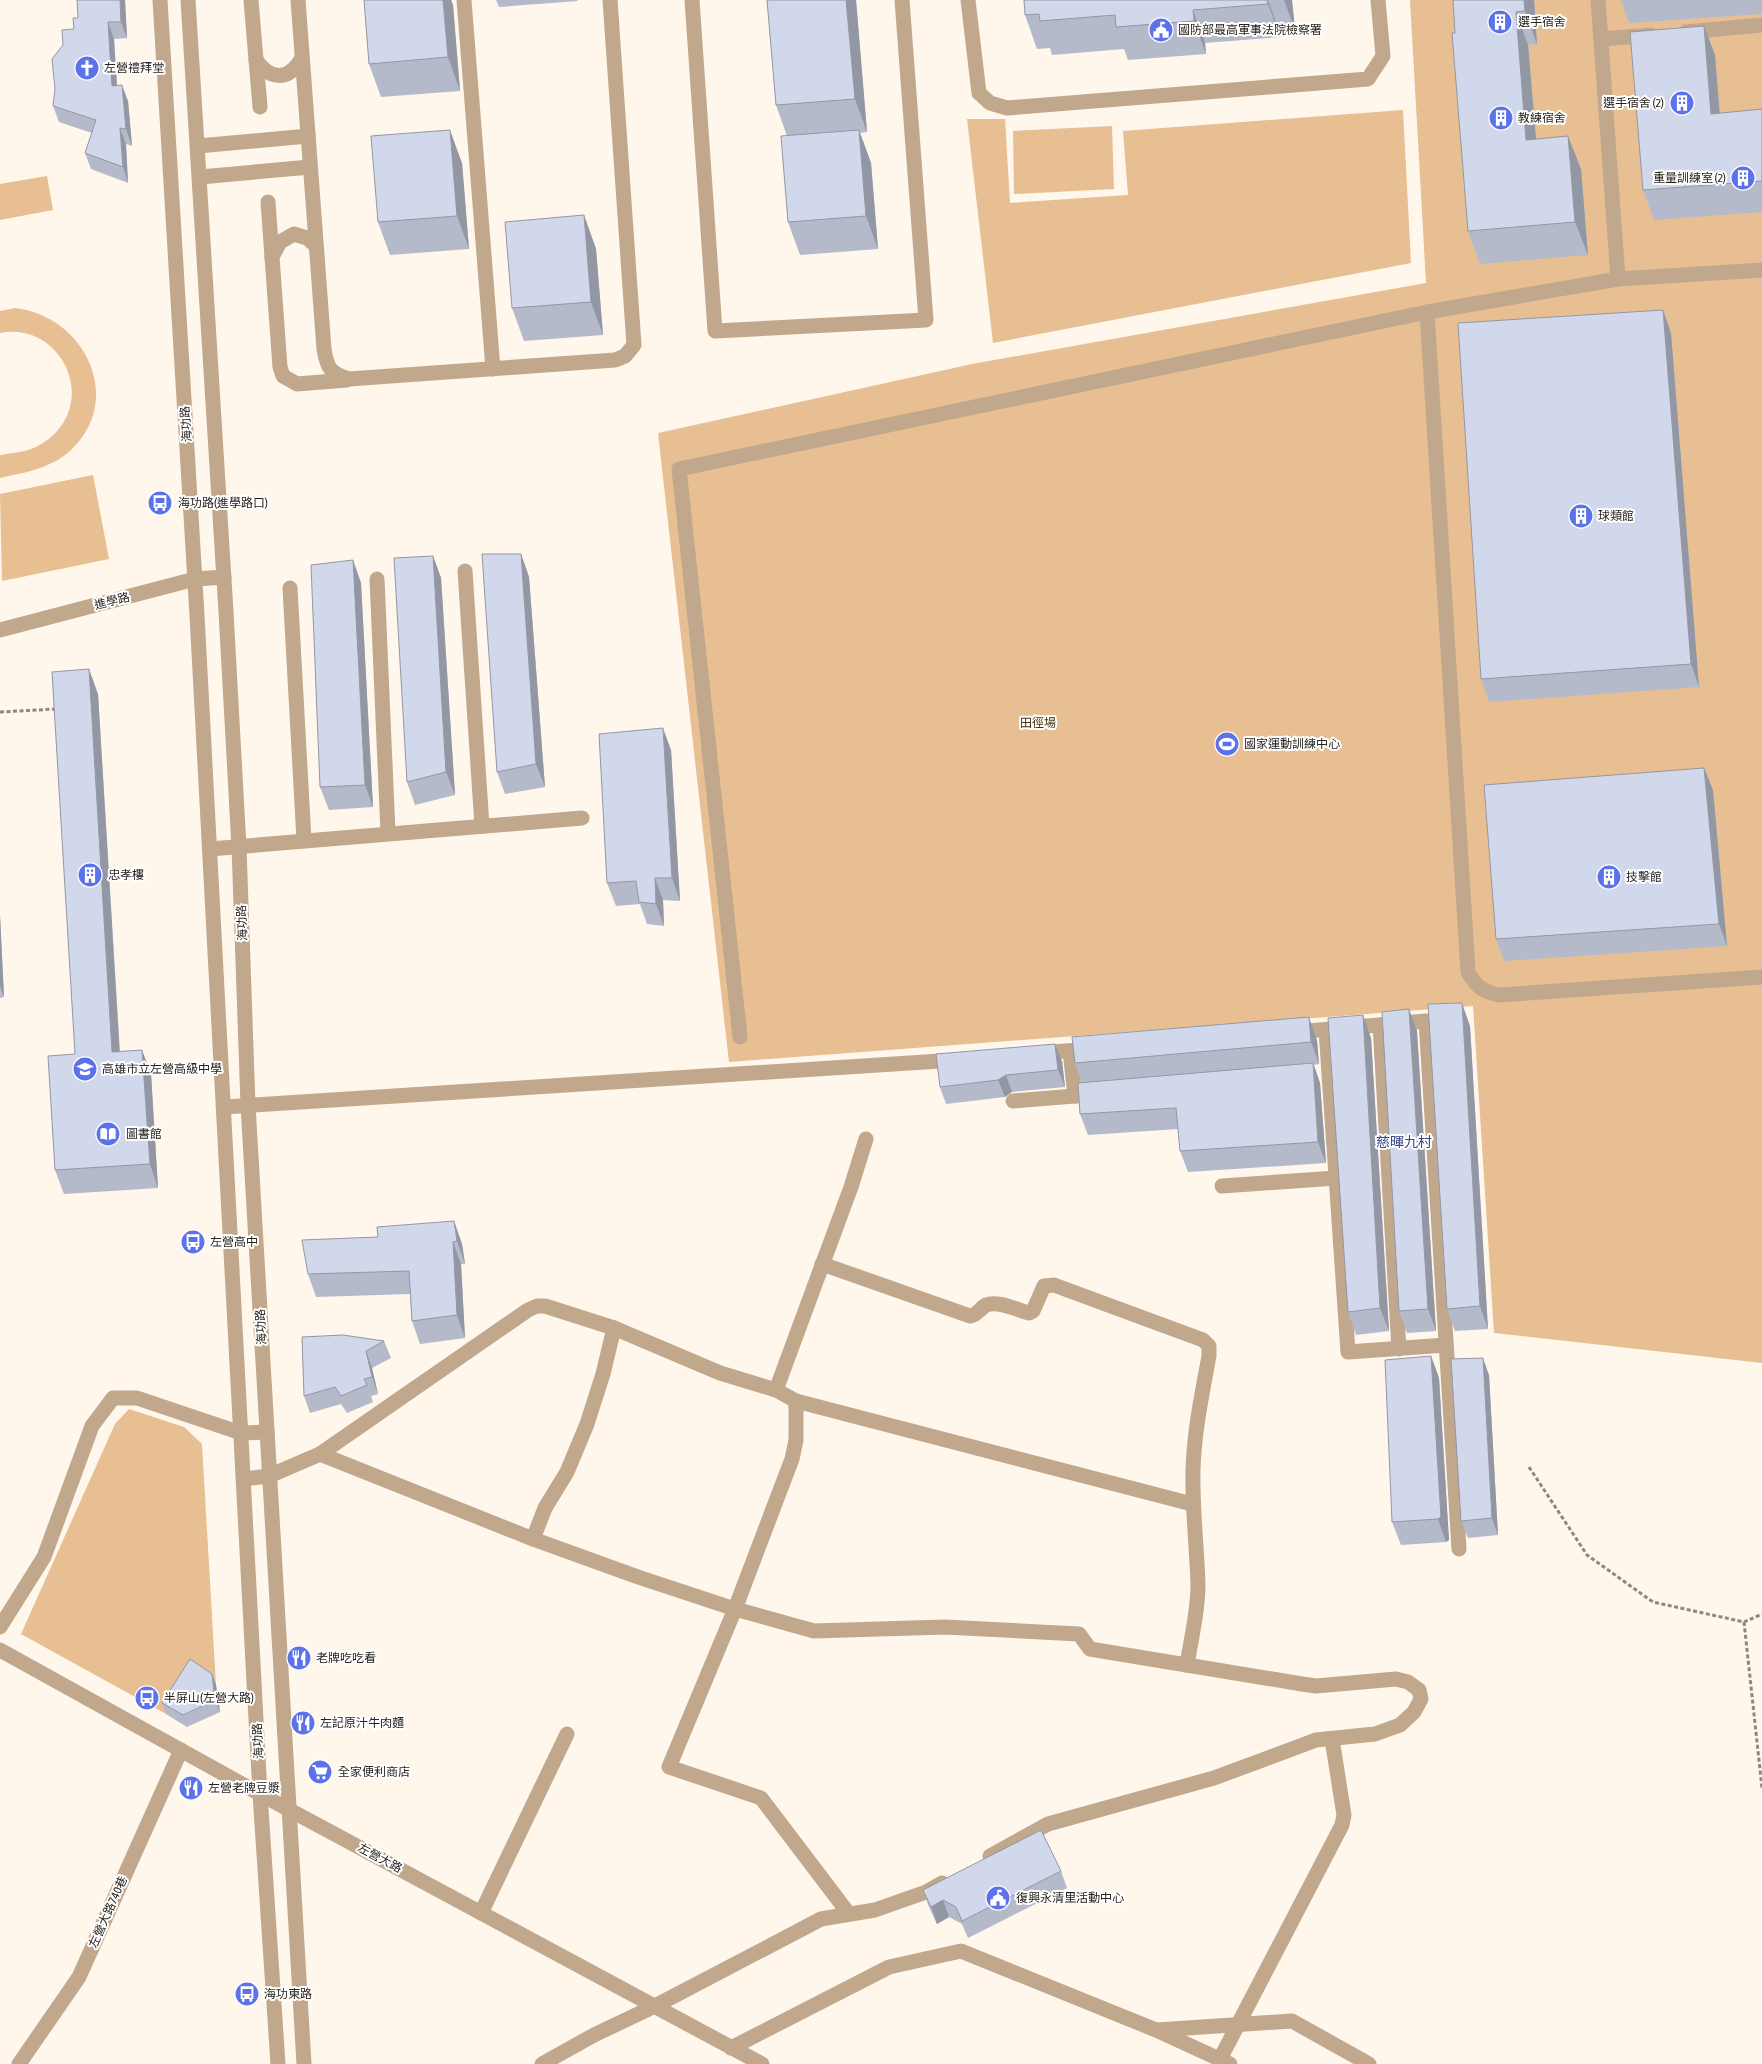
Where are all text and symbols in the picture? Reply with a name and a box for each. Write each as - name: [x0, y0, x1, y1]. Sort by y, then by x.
- building icon: 選手宿舍: [1487, 9, 1513, 35]
- place label: 選手宿舍: [1518, 15, 1566, 29]
- public building icon: 國防部最高軍事法院檢察署: [1148, 17, 1174, 43]
- place label: 國防部最高軍事法院檢察署: [1178, 23, 1322, 37]
- church icon: 左營禮拜堂: [74, 55, 100, 81]
- place label: 左營禮拜堂: [104, 61, 164, 75]
- building icon: 選手宿舍 (2): [1669, 90, 1695, 116]
- place label: 選手宿舍 (2): [1603, 96, 1664, 110]
- building icon: 教練宿舍: [1488, 105, 1514, 131]
- place label: 教練宿舍: [1518, 111, 1566, 125]
- building icon: 重量訓練室 (2): [1730, 165, 1756, 191]
- place label: 重量訓練室 (2): [1653, 171, 1726, 185]
- street label: 海功路: [178, 406, 194, 442]
- bus stop icon: 海功路(進學路口): [147, 490, 173, 516]
- place label: 海功路(進學路口): [178, 496, 268, 510]
- building icon: 球類館: [1568, 503, 1594, 529]
- place label: 球類館: [1598, 509, 1634, 523]
- street label: 進學路: [93, 590, 131, 612]
- park label: 田徑場: [1020, 716, 1056, 730]
- sports icon: 國家運動訓練中心: [1214, 731, 1240, 757]
- place label: 國家運動訓練中心: [1244, 737, 1340, 751]
- building icon: 忠孝樓: [77, 862, 103, 888]
- building icon: 技擊館: [1596, 864, 1622, 890]
- place label: 忠孝樓: [108, 868, 144, 882]
- place label: 技擊館: [1626, 870, 1662, 884]
- street label: 海功路: [234, 905, 250, 941]
- school or university icon: 高雄市立左營高級中學: [72, 1056, 98, 1082]
- place label: 高雄市立左營高級中學: [102, 1062, 222, 1076]
- library icon: 圖書館: [95, 1121, 121, 1147]
- place label: 圖書館: [126, 1127, 162, 1141]
- district label: 慈暉九村: [1376, 1134, 1432, 1150]
- bus stop icon: 左營高中: [180, 1229, 206, 1255]
- place label: 左營高中: [210, 1235, 258, 1249]
- street label: 海功路: [253, 1309, 269, 1345]
- restaurant icon: 老牌吃吃看: [286, 1645, 312, 1671]
- place label: 老牌吃吃看: [316, 1651, 376, 1665]
- bus stop icon: 半屏山(左營大路): [134, 1685, 160, 1711]
- place label: 半屏山(左營大路): [164, 1691, 254, 1705]
- restaurant icon: 左記原汁牛肉麵: [290, 1710, 316, 1736]
- place label: 左記原汁牛肉麵: [320, 1716, 404, 1730]
- street label: 海功路: [250, 1723, 266, 1759]
- supermarket icon: 全家便利商店: [307, 1759, 333, 1785]
- place label: 全家便利商店: [338, 1765, 410, 1779]
- restaurant icon: 左營老牌豆漿: [178, 1775, 204, 1801]
- place label: 左營老牌豆漿: [208, 1781, 280, 1795]
- street label: 左營大路: [356, 1841, 404, 1875]
- street label: 左營大路740巷: [86, 1874, 130, 1950]
- public building icon: 復興永清里活動中心: [985, 1885, 1011, 1911]
- place label: 復興永清里活動中心: [1016, 1891, 1124, 1905]
- bus stop icon: 海功東路: [234, 1981, 260, 2007]
- place label: 海功東路: [264, 1987, 312, 2001]

